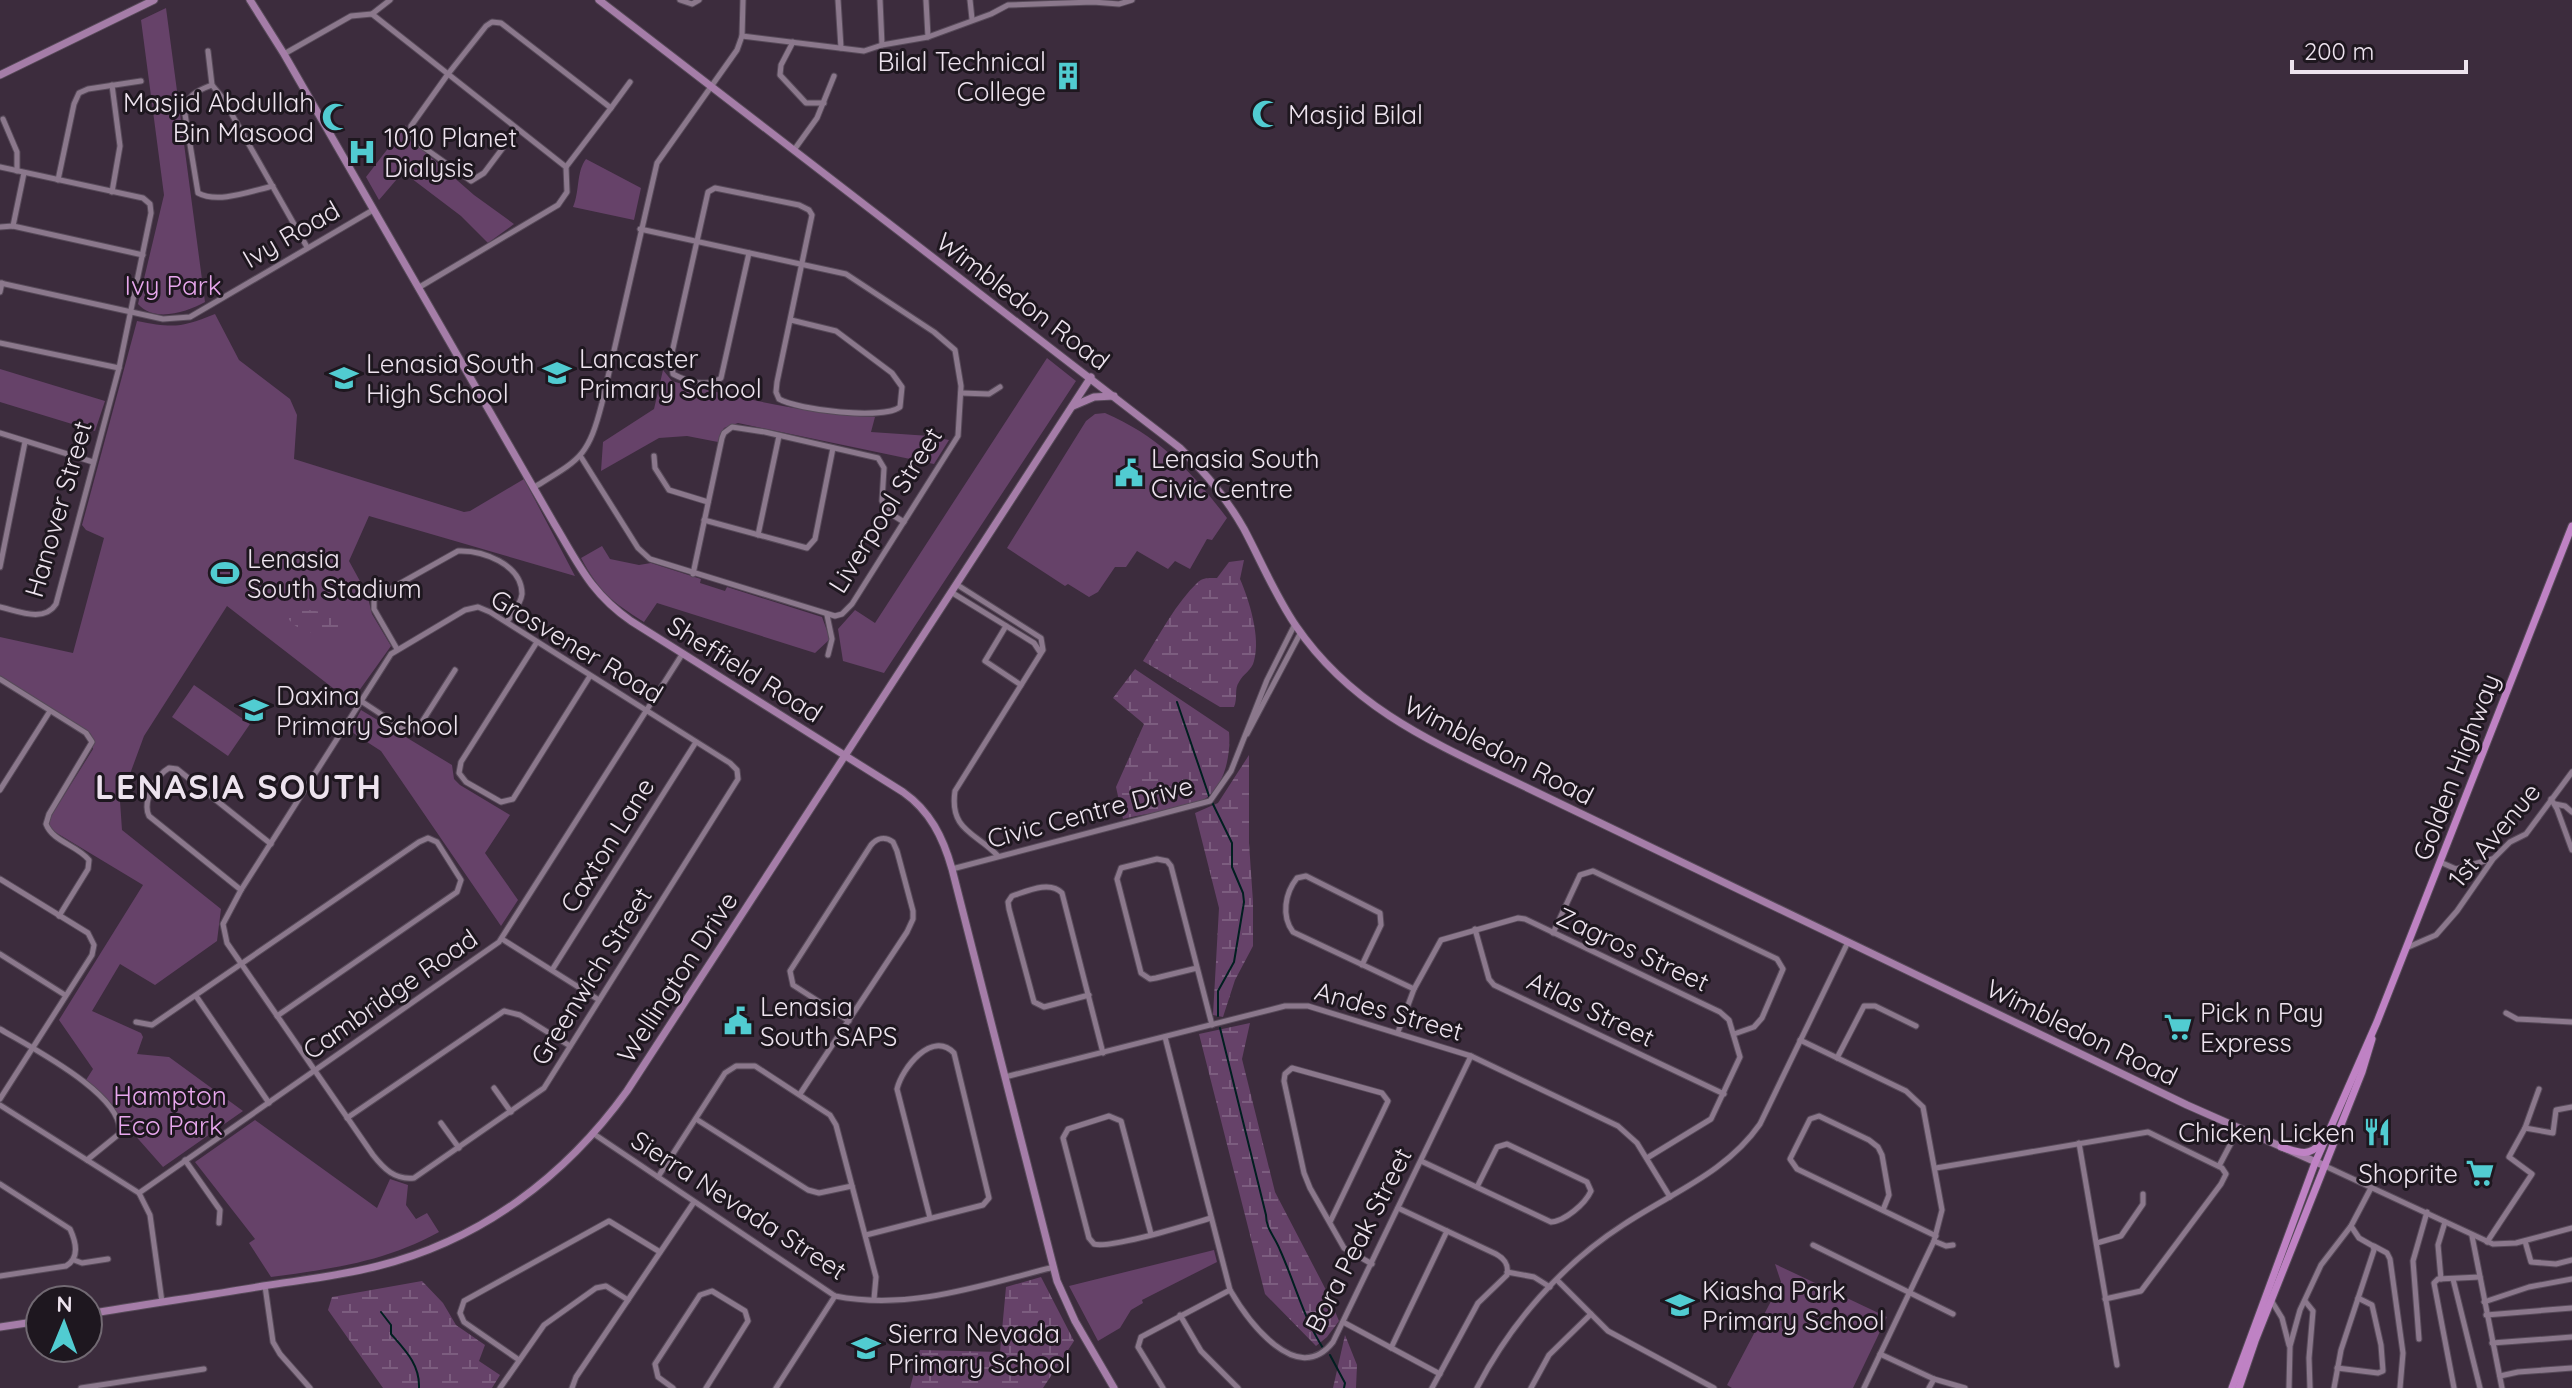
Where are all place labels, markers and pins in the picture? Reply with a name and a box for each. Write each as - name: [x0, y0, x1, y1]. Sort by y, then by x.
- place label: Bilal Technical College: [877, 45, 1046, 108]
- building icon: Bilal Technical College: [1053, 61, 1083, 91]
- place label: Masjid Abdullah Bin Masood: [123, 86, 314, 149]
- place label: Masjid Bilal: [1288, 98, 1423, 131]
- mosque icon: Masjid Bilal: [1251, 99, 1281, 129]
- mosque icon: Masjid Abdullah Bin Masood: [321, 102, 351, 132]
- place label: 1010 Planet Dialysis: [384, 121, 517, 184]
- hospital icon: 1010 Planet Dialysis: [347, 137, 377, 167]
- place label: Lancaster Primary School: [579, 342, 762, 405]
- place label: Lenasia South High School: [366, 347, 535, 410]
- school or university icon: Lancaster Primary School: [542, 358, 572, 388]
- school or university icon: Lenasia South High School: [329, 363, 359, 393]
- place label: Lenasia South Civic Centre: [1151, 442, 1320, 505]
- public building icon: Lenasia South Civic Centre: [1114, 458, 1144, 488]
- place label: Lenasia South Stadium: [247, 542, 422, 605]
- sports icon: Lenasia South Stadium: [210, 558, 240, 588]
- place label: Daxina Primary School: [276, 679, 459, 742]
- school or university icon: Daxina Primary School: [239, 695, 269, 725]
- place label: Lenasia South SAPS: [760, 990, 897, 1053]
- place label: Pick n Pay Express: [2200, 996, 2324, 1059]
- public building icon: Lenasia South SAPS: [723, 1006, 753, 1036]
- supermarket icon: Pick n Pay Express: [2163, 1012, 2193, 1042]
- place label: Chicken Licken: [2178, 1116, 2355, 1149]
- restaurant icon: Chicken Licken: [2362, 1117, 2392, 1147]
- place label: Shoprite: [2358, 1157, 2458, 1190]
- supermarket icon: Shoprite: [2465, 1158, 2495, 1188]
- place label: Kiasha Park Primary School: [1702, 1274, 1885, 1337]
- school or university icon: Kiasha Park Primary School: [1665, 1290, 1695, 1320]
- place label: Sierra Nevada Primary School: [888, 1317, 1071, 1380]
- school or university icon: Sierra Nevada Primary School: [851, 1333, 881, 1363]

